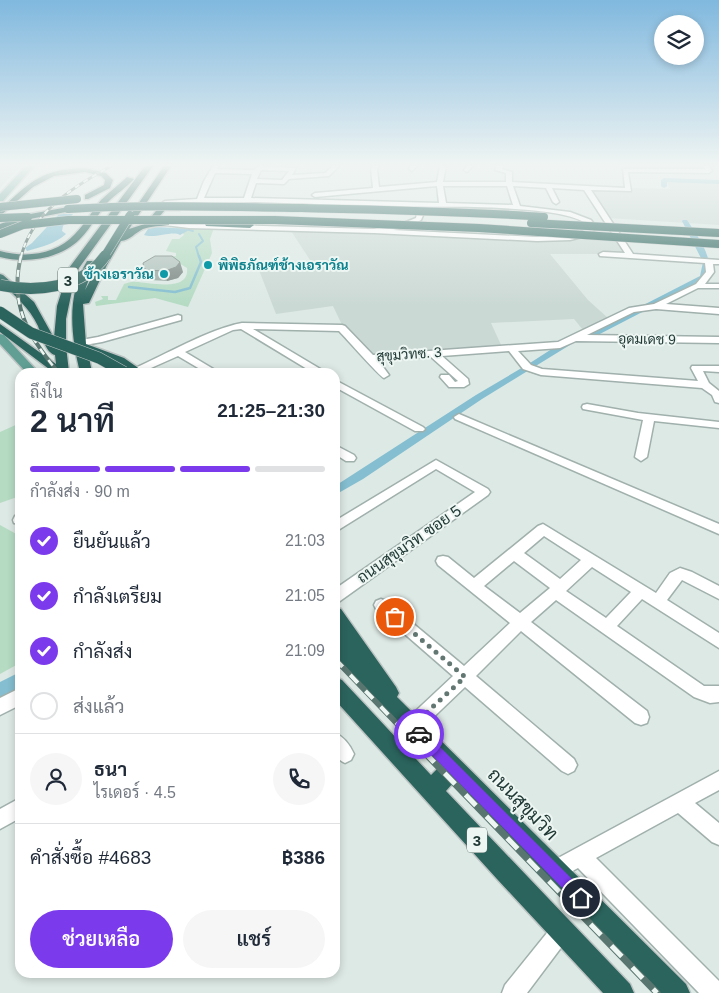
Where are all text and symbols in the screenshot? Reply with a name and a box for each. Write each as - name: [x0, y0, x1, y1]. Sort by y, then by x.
- map controls: [654, 15, 704, 65]
- button: layers: [654, 15, 704, 65]
- place label: พิพิธภัณฑ์ช้างเอราวัณ: [218, 256, 349, 273]
- marker: พิพิธภัณฑ์ช้างเอราวัณ: [202, 259, 214, 271]
- place label: ช้างเอราวัณ: [84, 266, 154, 282]
- road number: 3: [58, 268, 78, 292]
- marker: ช้างเอราวัณ: [158, 268, 170, 280]
- street label: อุดมเดช 9: [618, 330, 676, 350]
- street label: สุขุมวิทซ. 3: [376, 344, 443, 366]
- text: ถึงใน: [30, 384, 63, 401]
- text: 21:25–21:30: [217, 400, 325, 421]
- text: 2 นาที: [30, 403, 115, 439]
- text: กำลังส่ง · 90 m: [30, 483, 130, 500]
- street label: ถนนสุขุมวิท ซอย 5: [353, 501, 466, 589]
- icon: check: [30, 527, 58, 555]
- text: ยืนยันแล้ว: [73, 531, 151, 552]
- text: 21:03: [285, 532, 325, 549]
- icon: check: [30, 582, 58, 610]
- text: กำลังเตรียม: [73, 586, 162, 607]
- text: 21:05: [285, 587, 325, 604]
- pin: [374, 596, 416, 638]
- icon: bag: [381, 603, 409, 631]
- icon: check: [30, 637, 58, 665]
- text: กำลังส่ง: [73, 641, 132, 662]
- text: 21:09: [285, 642, 325, 659]
- text: ส่งแล้ว: [73, 696, 124, 717]
- courier: [394, 709, 444, 759]
- icon: car: [405, 720, 433, 748]
- button: person: [30, 753, 82, 805]
- button: phone: [273, 753, 325, 805]
- text: ธนา: [94, 759, 127, 780]
- street label: ถนนสุขุมวิท: [482, 764, 562, 846]
- text: ไรเดอร์ · 4.5: [94, 784, 176, 801]
- road number: 3: [467, 828, 487, 852]
- text: คำสั่งซื้อ #4683: [30, 847, 151, 868]
- text: ฿386: [282, 847, 325, 868]
- pin: [560, 877, 602, 919]
- icon: home: [567, 884, 595, 912]
- button: ช่วยเหลือ: [30, 910, 173, 968]
- button: แชร์: [183, 910, 325, 968]

